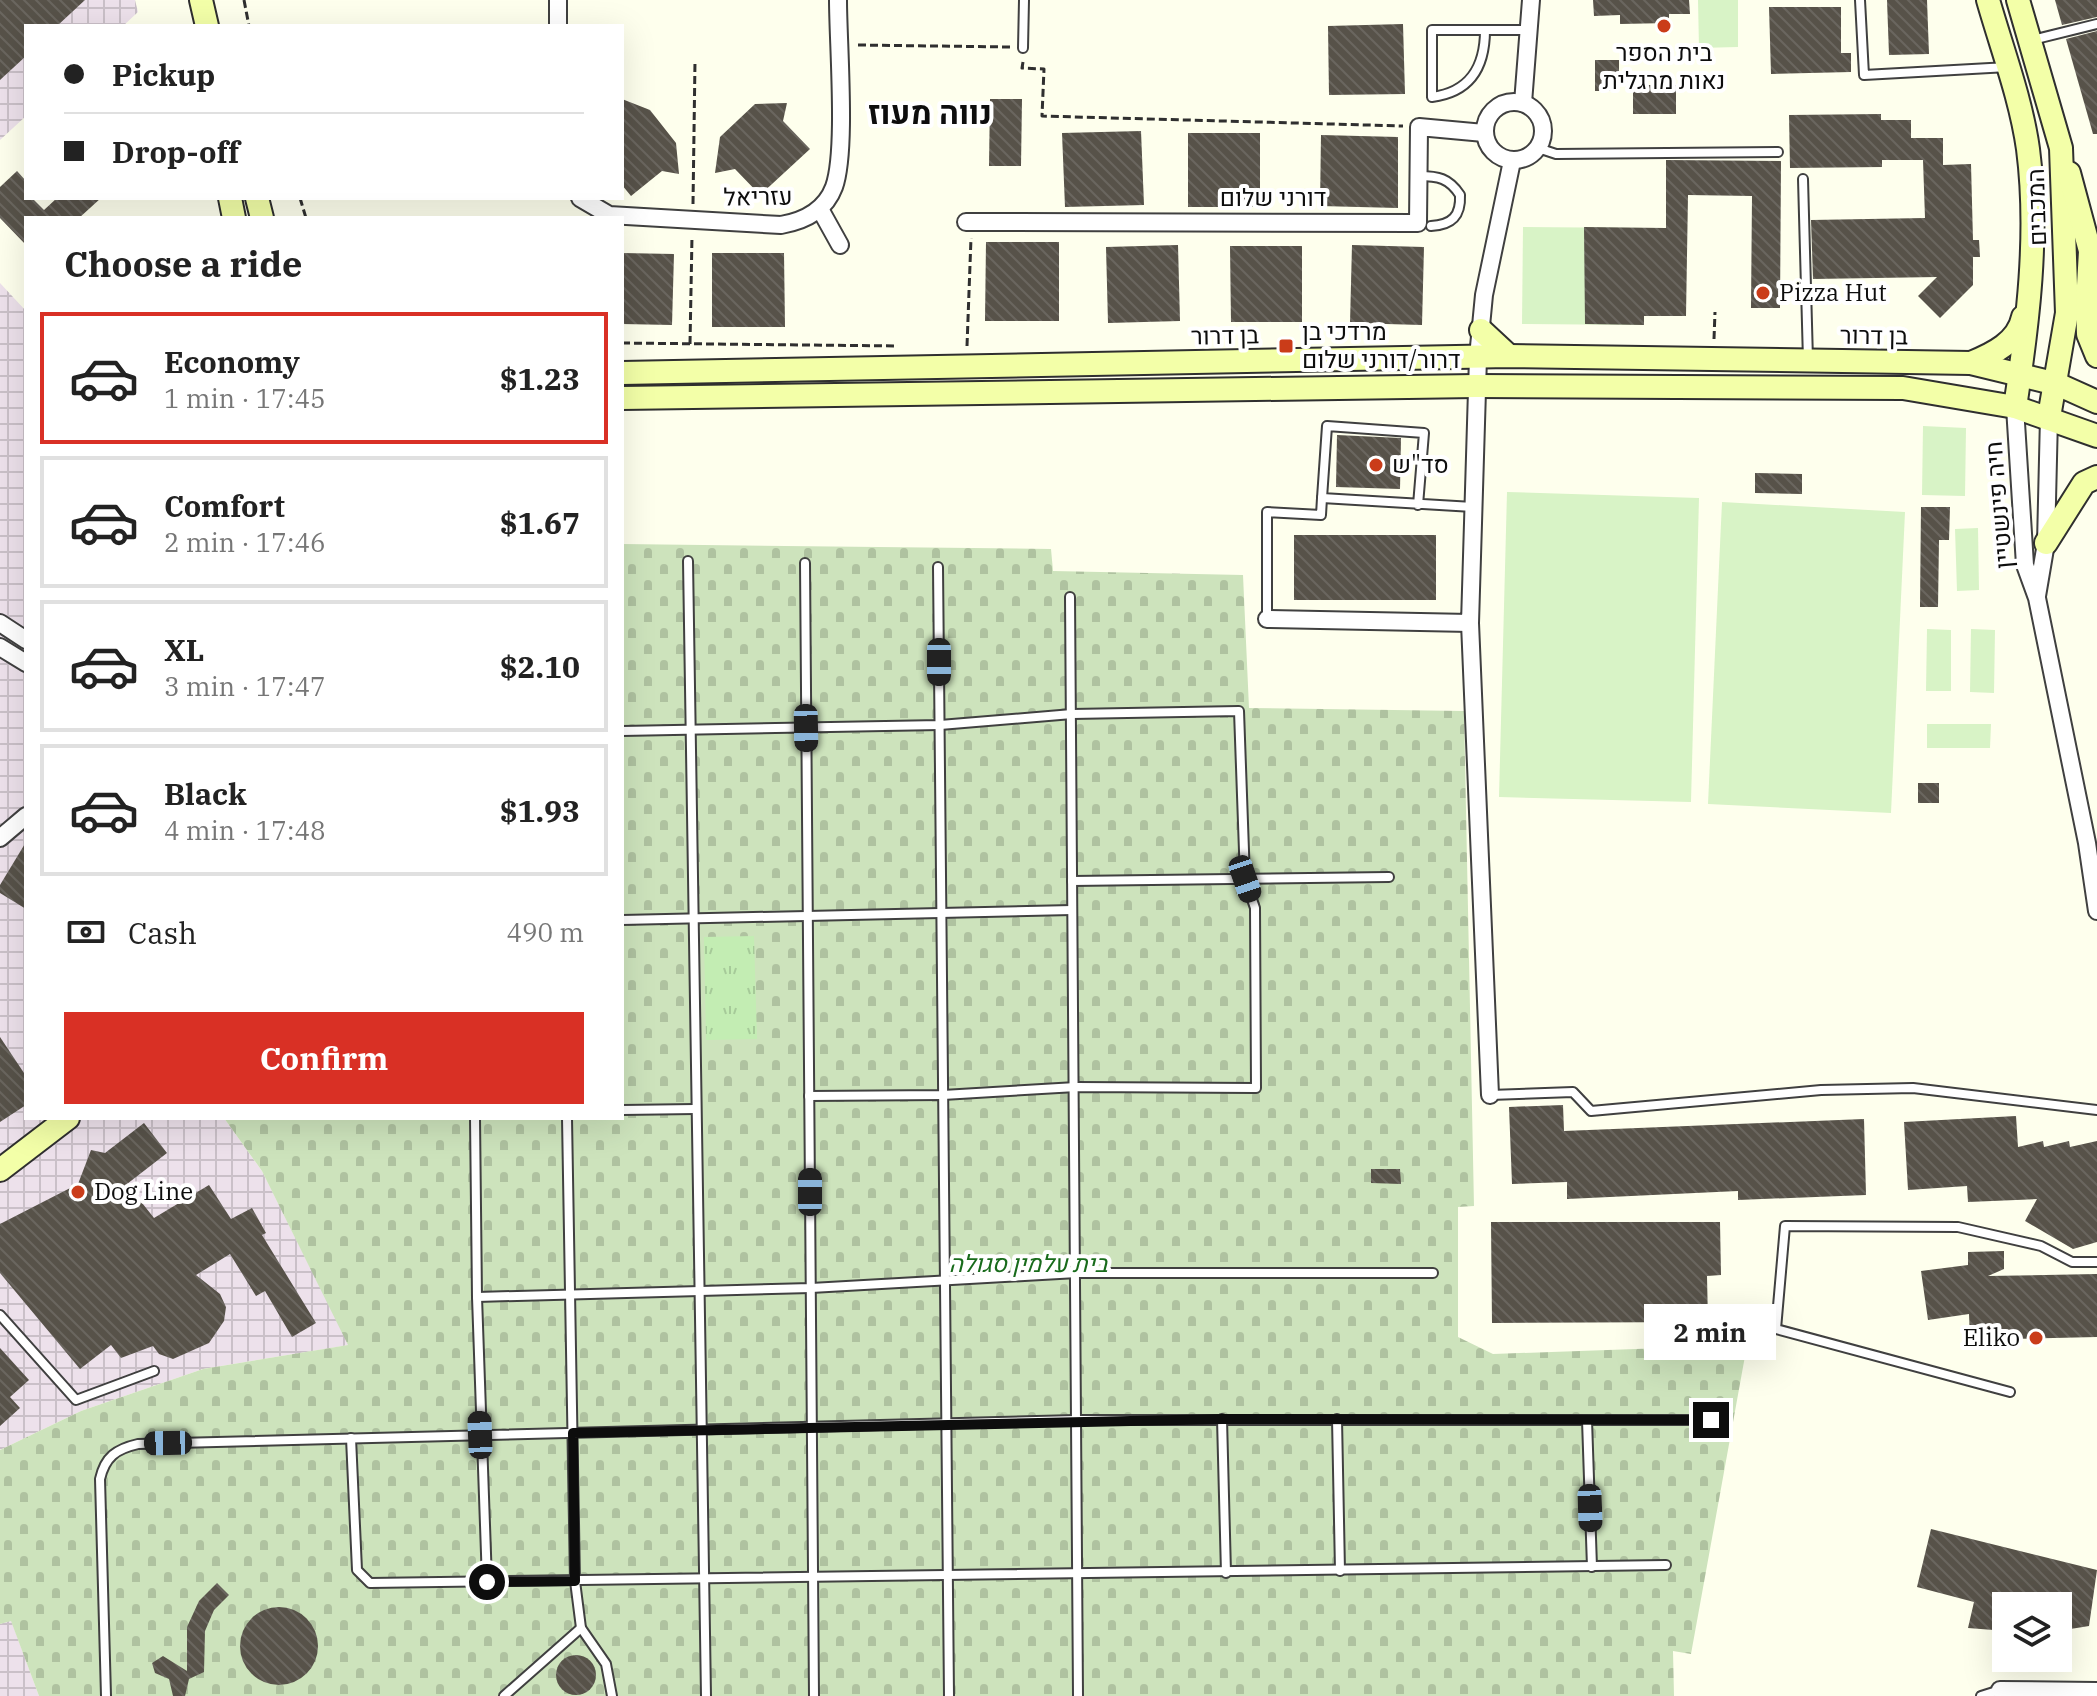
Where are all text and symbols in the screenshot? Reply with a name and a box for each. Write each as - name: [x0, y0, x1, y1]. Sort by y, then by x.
- marker: בית הספר נאות מרגלית: [1655, 17, 1673, 35]
- place label: בית הספר נאות מרגלית: [1603, 36, 1725, 96]
- text: Pickup: [112, 55, 215, 94]
- district label: נווה מעוז: [868, 91, 992, 133]
- text: Drop-off: [112, 132, 240, 171]
- street label: המכבים: [2019, 168, 2053, 246]
- street label: עזריאל: [723, 179, 793, 213]
- street label: דורני שלום: [1220, 181, 1326, 213]
- text: Choose a ride: [64, 240, 303, 287]
- place label: Pizza Hut: [1779, 276, 1887, 308]
- marker: Pizza Hut: [1754, 284, 1772, 302]
- place label: מרדכי בן דרור/דורני שלום: [1302, 315, 1461, 375]
- street label: בן דרור: [1191, 318, 1260, 352]
- street label: בן דרור: [1840, 318, 1909, 352]
- marker: מרדכי בן דרור/דורני שלום: [1277, 337, 1295, 355]
- icon: car: [68, 342, 140, 414]
- text: Economy: [164, 342, 300, 381]
- text: $1.23: [500, 359, 580, 398]
- text: 1 min · 17:45: [164, 381, 326, 415]
- street label: חיה פינשטיין: [1976, 440, 2020, 570]
- place label: סד"ש: [1392, 448, 1449, 480]
- marker: סד"ש: [1367, 456, 1385, 474]
- icon: car: [68, 486, 140, 558]
- text: Comfort: [164, 486, 285, 525]
- text: $1.67: [500, 503, 580, 542]
- text: 2 min · 17:46: [164, 525, 326, 559]
- icon: car: [68, 630, 140, 702]
- text: XL: [164, 630, 204, 669]
- car: [927, 638, 951, 686]
- text: $2.10: [500, 647, 580, 686]
- text: 3 min · 17:47: [164, 669, 326, 703]
- car: [794, 704, 818, 752]
- icon: car: [68, 774, 140, 846]
- text: Black: [164, 774, 247, 813]
- text: $1.93: [500, 791, 580, 830]
- text: 4 min · 17:48: [164, 813, 326, 847]
- car: [1226, 852, 1264, 906]
- icon: cash: [64, 910, 108, 954]
- text: Cash: [128, 913, 197, 952]
- text: 490 m: [506, 915, 584, 949]
- button: Confirm: [64, 1012, 584, 1104]
- car: [798, 1168, 822, 1216]
- place label: Dog Line: [94, 1175, 193, 1207]
- marker: Dog Line: [69, 1183, 87, 1201]
- park label: בית עלמין סגולה: [949, 1247, 1109, 1279]
- callout: 2 min: [1645, 1304, 1777, 1360]
- text: 2 min: [1674, 1315, 1746, 1349]
- place label: Eliko: [1963, 1321, 2020, 1353]
- marker: Eliko: [2027, 1329, 2045, 1347]
- route end: [1693, 1402, 1729, 1438]
- car: [467, 1411, 493, 1459]
- car: [144, 1431, 192, 1455]
- car: [1577, 1484, 1603, 1532]
- route start: [469, 1564, 505, 1600]
- map controls: [1992, 1592, 2072, 1672]
- button: layers: [1992, 1592, 2072, 1672]

